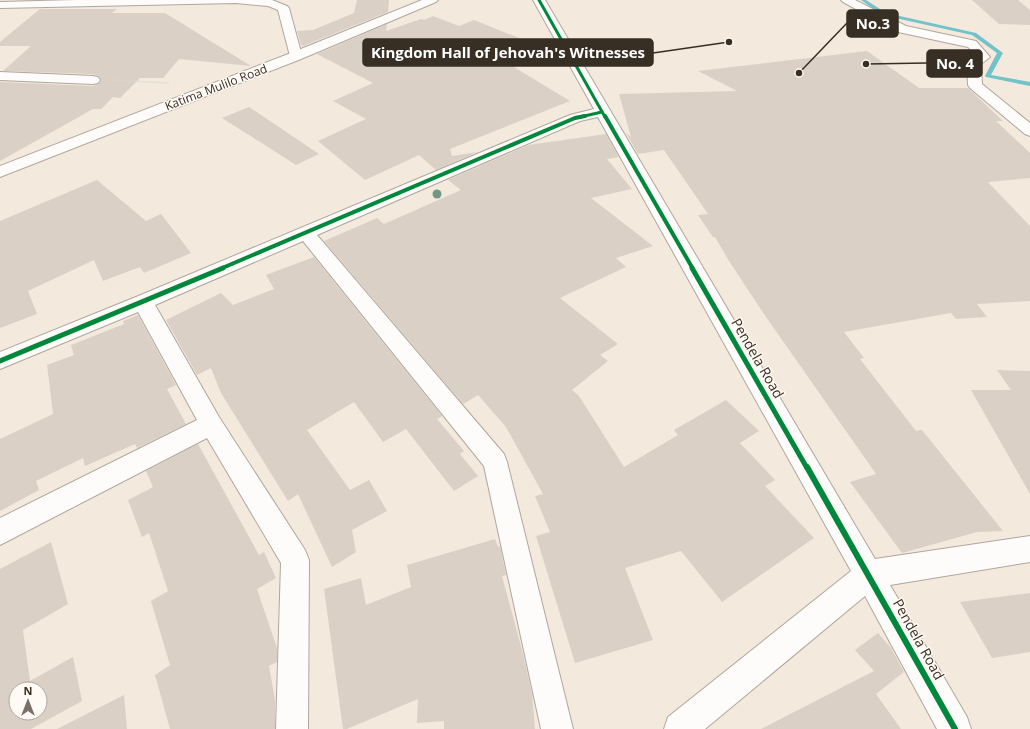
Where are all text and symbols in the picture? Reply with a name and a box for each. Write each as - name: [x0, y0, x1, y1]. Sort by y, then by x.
- callout: No.3: [847, 10, 898, 37]
- text: No.3: [856, 13, 890, 33]
- callout: Kingdom Hall of Jehovah's Witnesses: [363, 39, 653, 66]
- text: Kingdom Hall of Jehovah's Witnesses: [371, 42, 645, 62]
- callout: No. 4: [927, 50, 982, 77]
- text: No. 4: [936, 53, 975, 73]
- street label: Katima Mulilo Road: [162, 60, 270, 114]
- street label: Pendela Road: [727, 314, 789, 402]
- street label: Pendela Road: [889, 595, 949, 683]
- north arrow: [8, 681, 48, 721]
- text: N: [24, 683, 32, 698]

